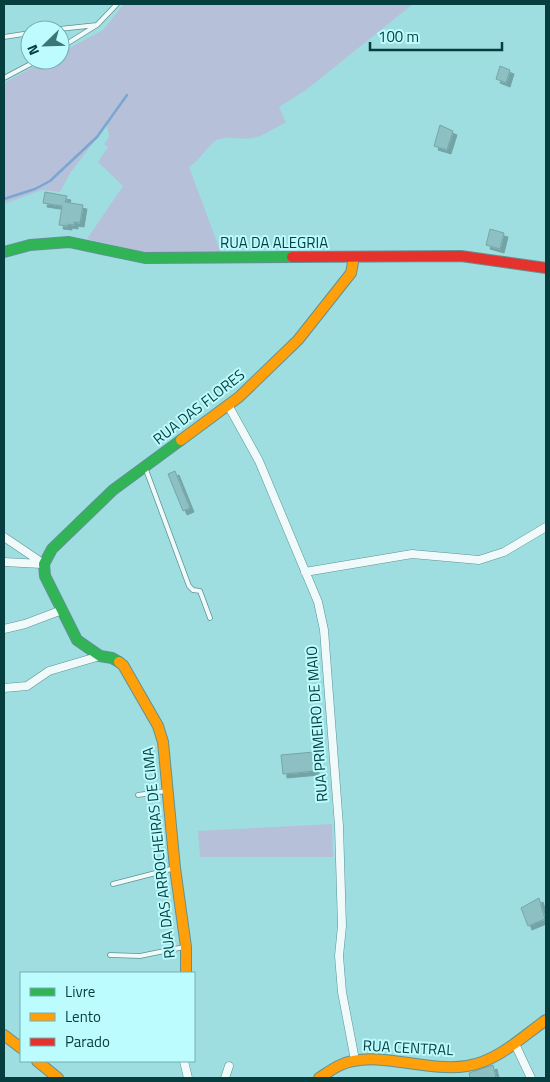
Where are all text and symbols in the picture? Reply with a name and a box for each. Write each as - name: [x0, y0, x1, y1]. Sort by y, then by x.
- north arrow: [20, 20, 70, 70]
- scale bar: [370, 20, 502, 52]
- text: 100 m: [378, 25, 419, 48]
- text: N: [21, 42, 44, 59]
- street label: RUA DA ALEGRIA: [220, 231, 328, 254]
- street label: RUA DAS FLORES: [148, 363, 250, 450]
- street label: RUA PRIMEIRO DE MAIO: [300, 645, 333, 803]
- street label: RUA DAS ARROCHEIRAS DE CIMA: [136, 746, 181, 960]
- legend: [20, 972, 195, 1062]
- text: Livre: [65, 980, 95, 1003]
- text: Lento: [65, 1005, 101, 1028]
- text: Parado: [65, 1030, 110, 1053]
- street label: RUA CENTRAL: [362, 1034, 454, 1061]

